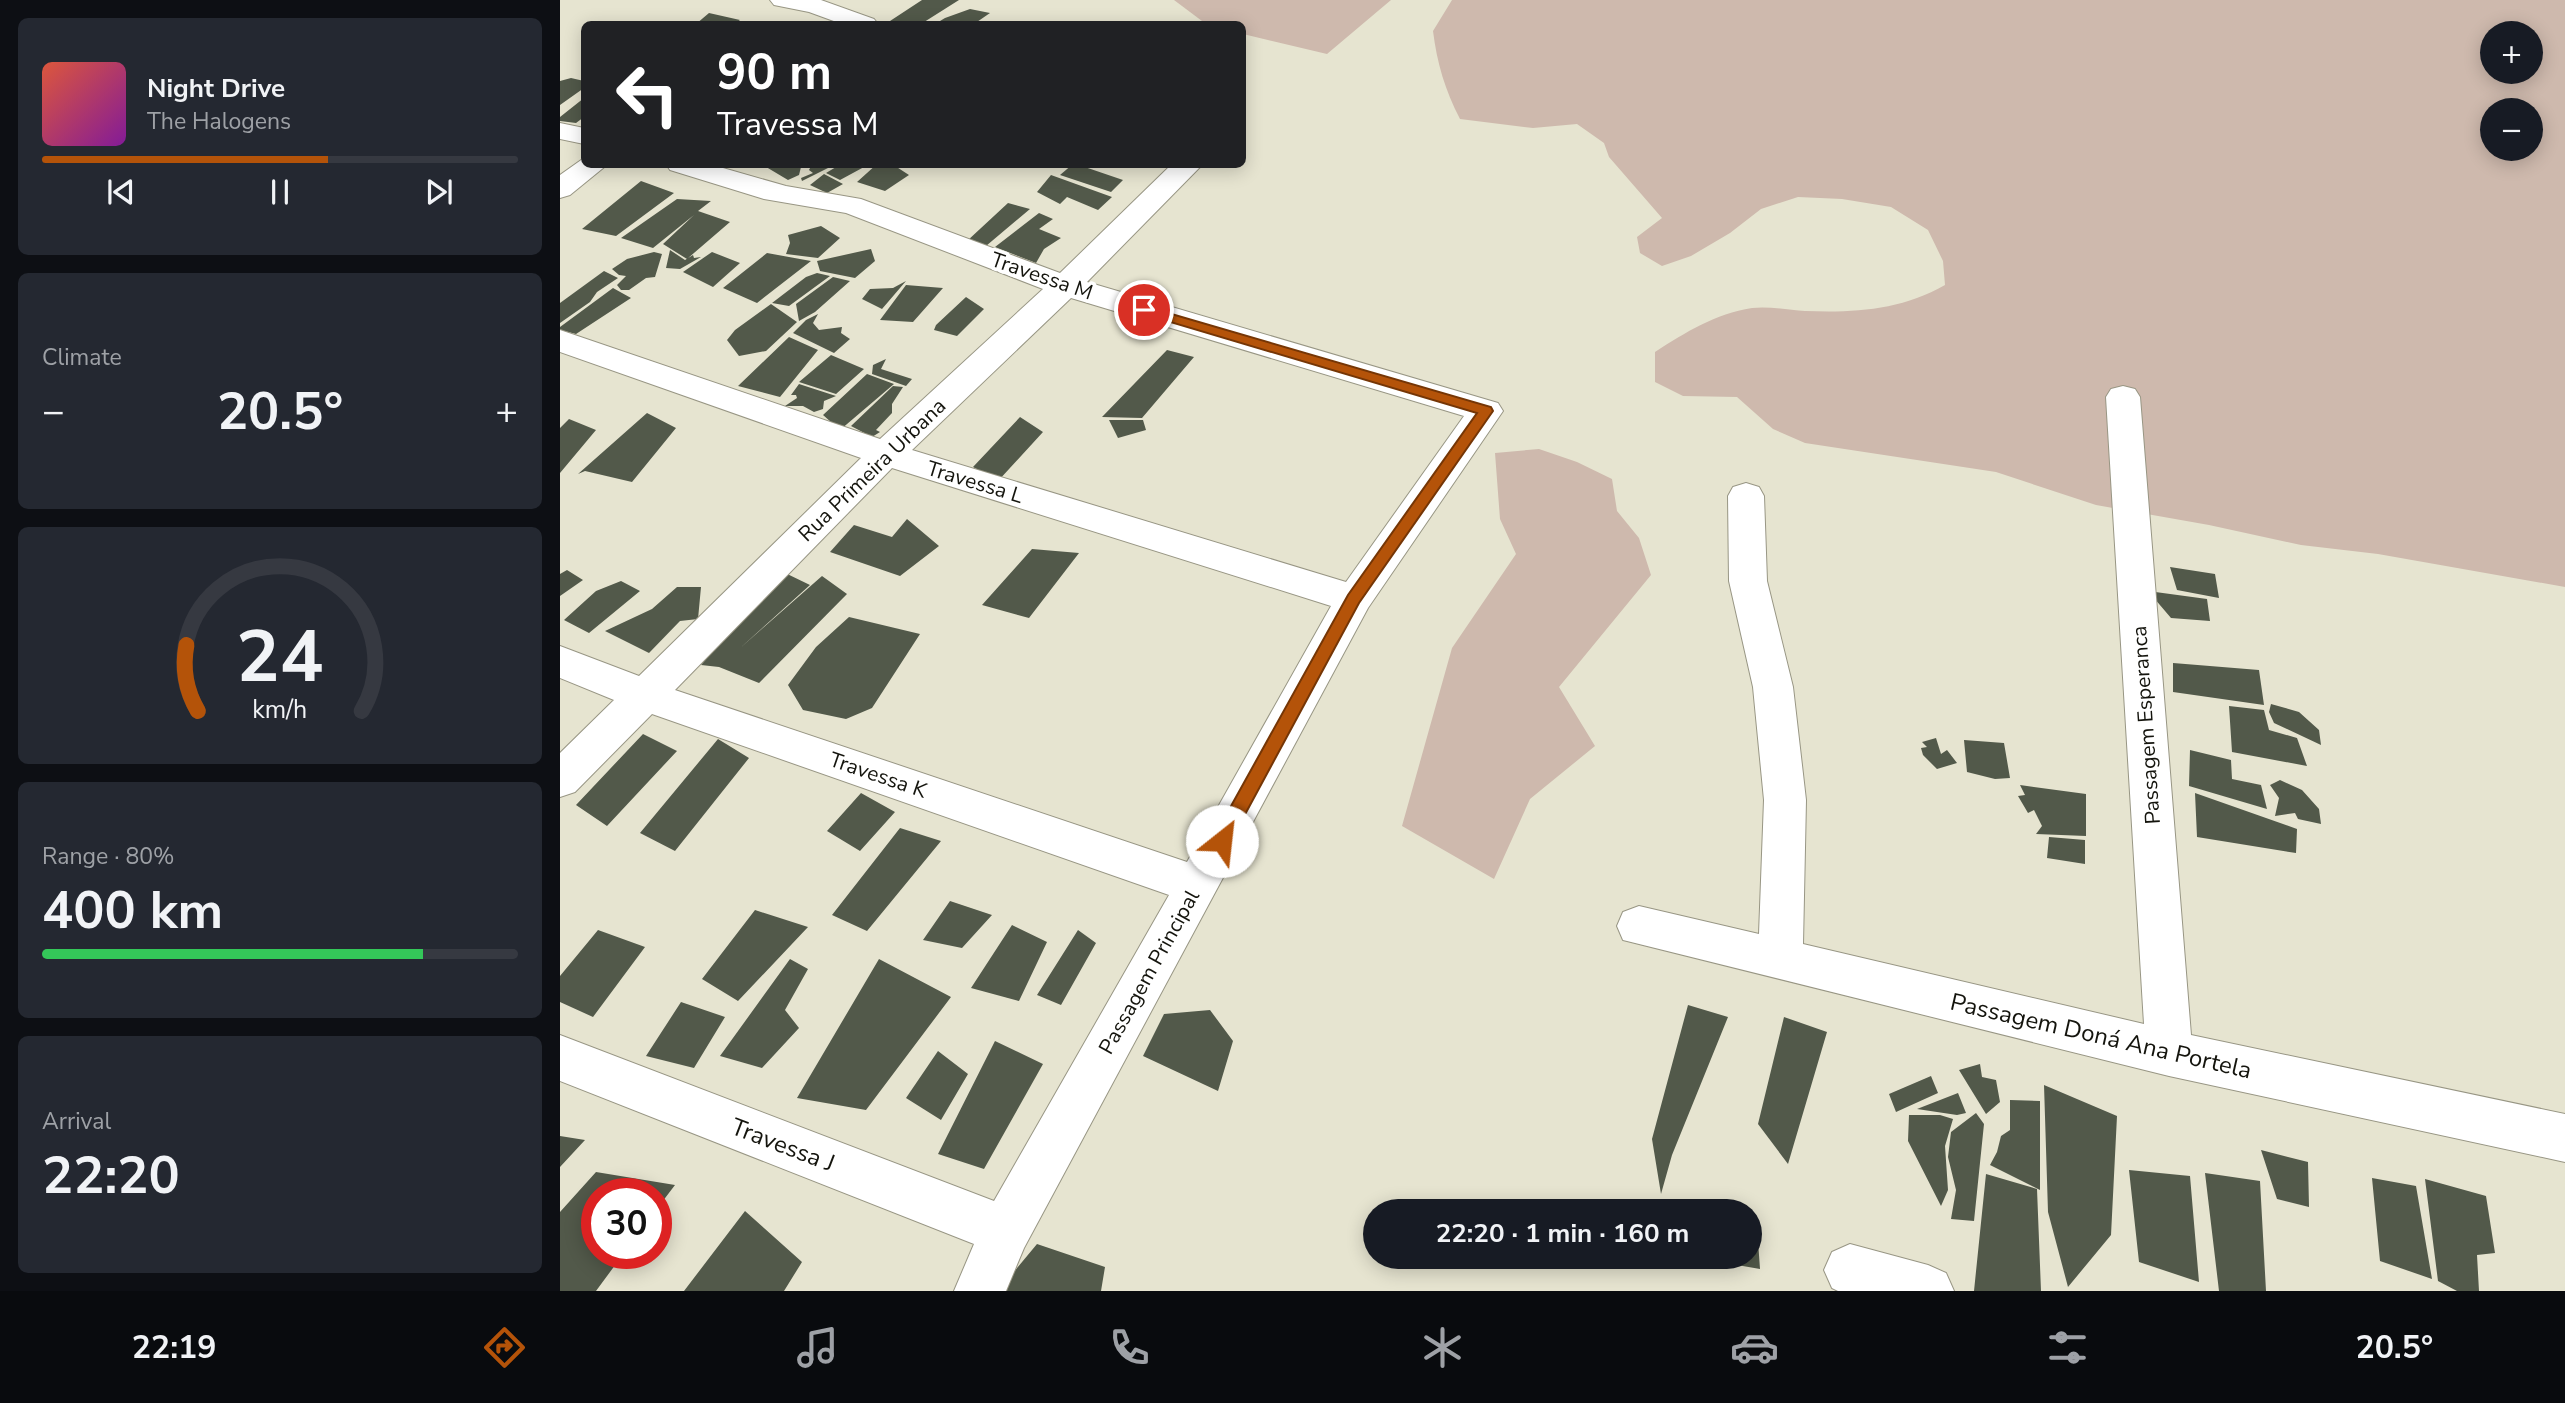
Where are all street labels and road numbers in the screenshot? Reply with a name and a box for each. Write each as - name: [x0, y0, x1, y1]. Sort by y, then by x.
- street label: Travessa M: [987, 246, 1097, 306]
- street label: Rua Primeira Urbana: [792, 392, 952, 548]
- street label: Travessa L: [923, 454, 1027, 510]
- street label: Passagem Esperanca: [2125, 625, 2167, 825]
- street label: Travessa K: [826, 745, 931, 805]
- street label: Passagem Principal: [1092, 884, 1206, 1059]
- street label: Passagem Doná Ana Portela: [1947, 986, 2255, 1086]
- street label: Travessa J: [727, 1111, 839, 1179]

